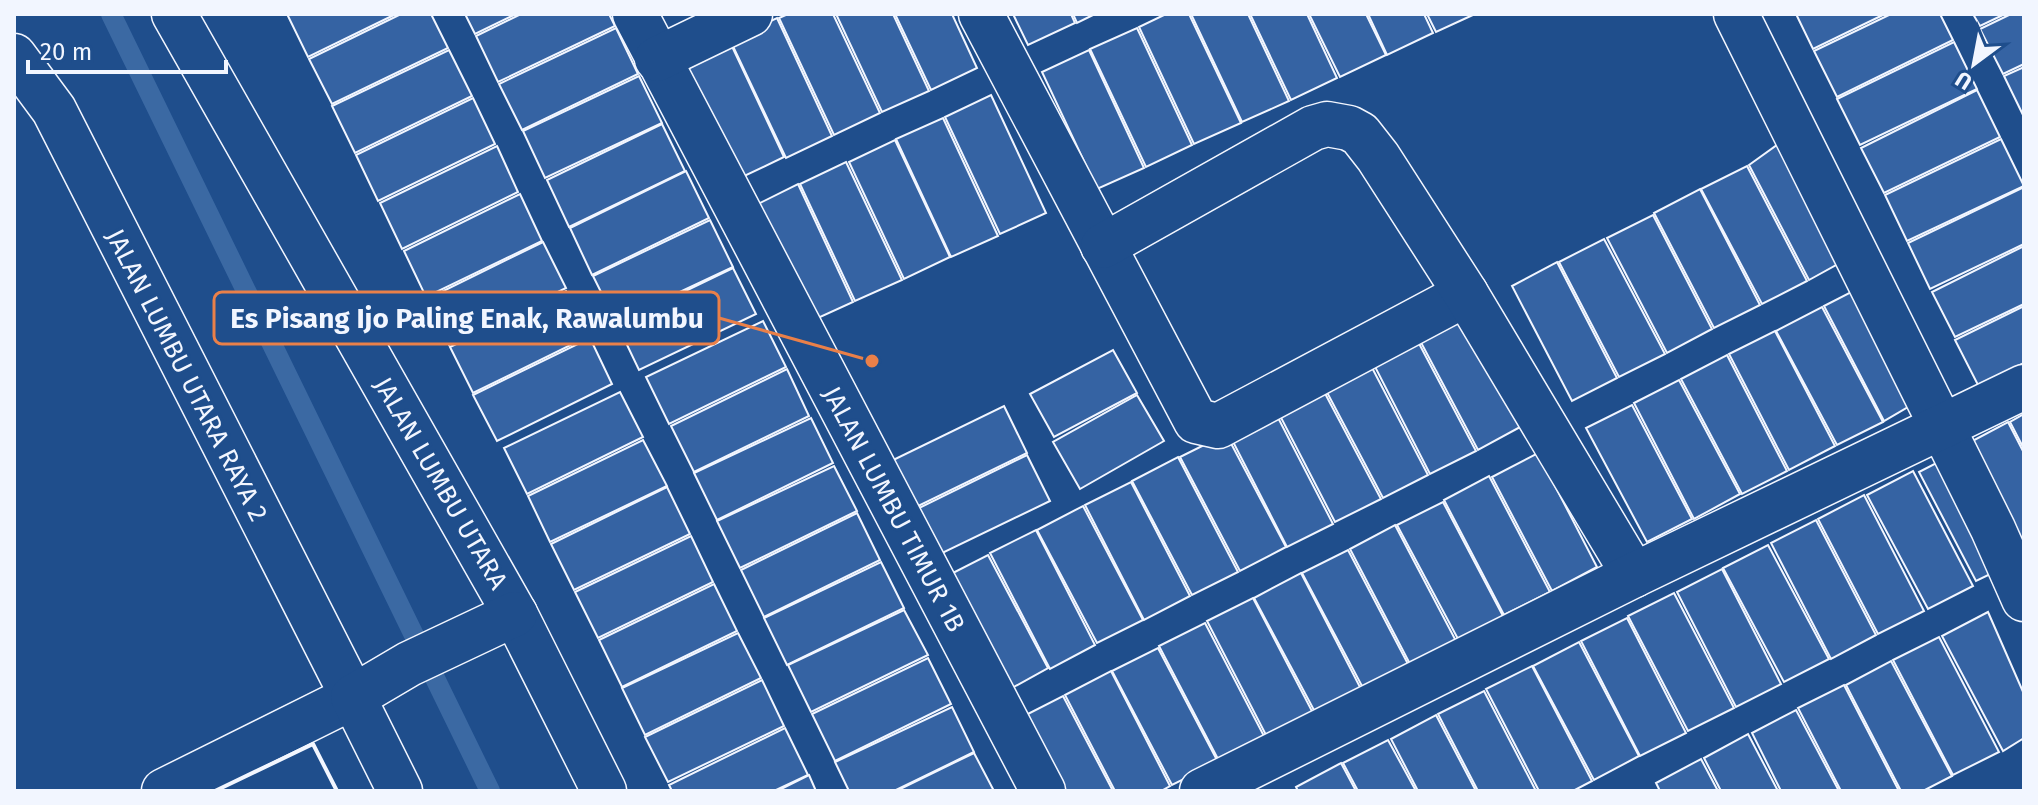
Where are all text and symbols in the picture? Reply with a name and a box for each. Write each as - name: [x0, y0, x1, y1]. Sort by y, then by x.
- scale bar: [28, 24, 226, 74]
- north arrow: [1934, 24, 2014, 104]
- text: 20 m: [40, 38, 92, 66]
- text: U: [1950, 65, 1977, 96]
- street label: JALAN LUMBU UTARA RAYA 2: [99, 224, 274, 527]
- callout: Es Pisang Ijo Paling Enak, Rawalumbu: [214, 292, 719, 344]
- text: Es Pisang Ijo Paling Enak, Rawalumbu: [230, 302, 704, 335]
- street label: JALAN LUMBU UTARA: [367, 372, 514, 595]
- street label: JALAN LUMBU TIMUR 1B: [816, 381, 971, 637]

